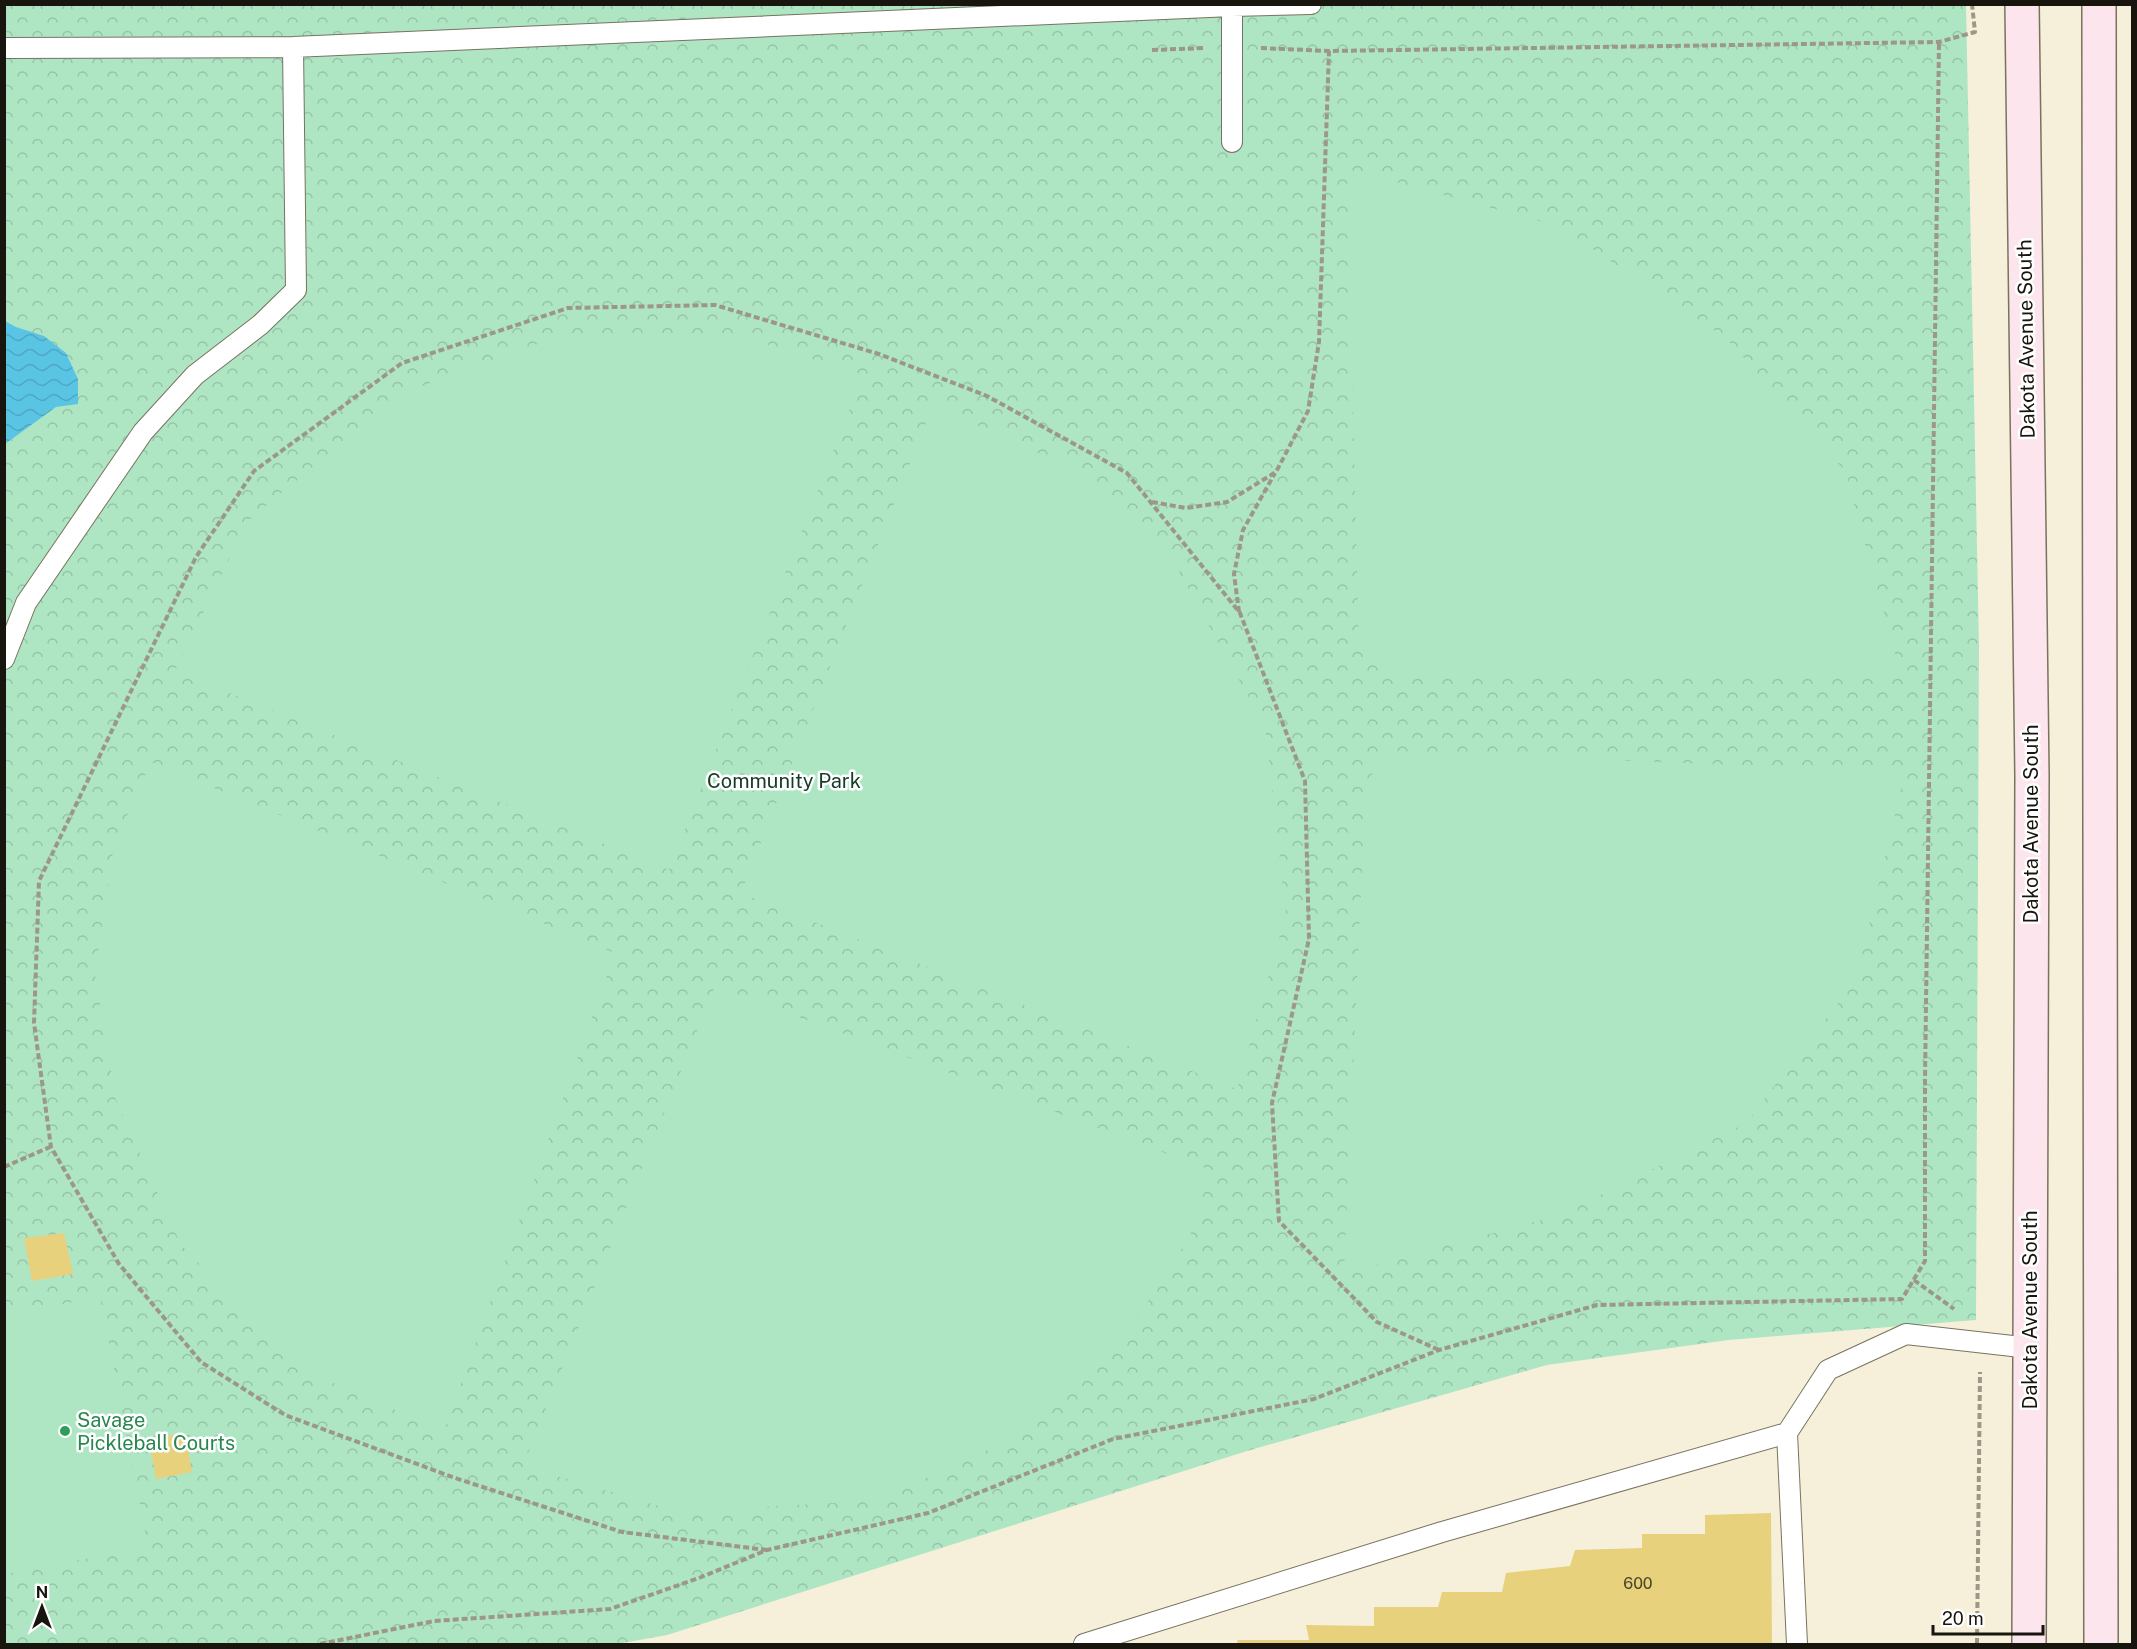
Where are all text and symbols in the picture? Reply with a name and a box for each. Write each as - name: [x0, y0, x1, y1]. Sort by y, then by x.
- street label: Dakota Avenue South: [2012, 239, 2040, 439]
- street label: Dakota Avenue South: [2019, 724, 2043, 924]
- park label: Community Park: [707, 769, 861, 793]
- street label: Dakota Avenue South: [2018, 1210, 2042, 1410]
- place label: Savage Pickleball Courts: [77, 1408, 235, 1455]
- marker: Savage Pickleball Courts: [58, 1424, 72, 1438]
- house number: 600: [1623, 1574, 1653, 1593]
- north arrow: [12, 1577, 72, 1637]
- text: N: [36, 1583, 48, 1602]
- scale bar: [1933, 1598, 2042, 1636]
- text: 20 m: [1942, 1608, 1984, 1629]

